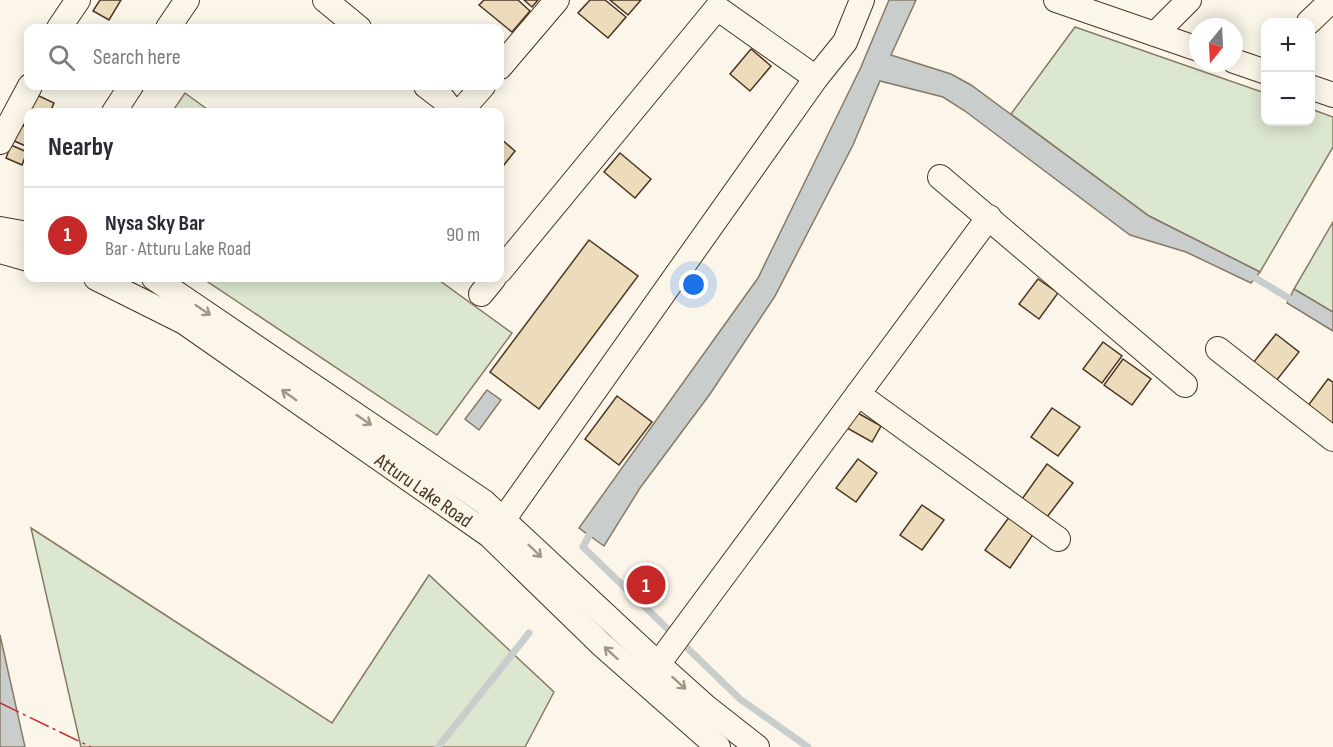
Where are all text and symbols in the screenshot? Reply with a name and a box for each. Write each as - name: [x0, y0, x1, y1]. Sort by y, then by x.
- north arrow: [1189, 18, 1243, 72]
- map controls: [1261, 18, 1315, 126]
- button: +: [1261, 18, 1315, 72]
- search box: [24, 24, 504, 90]
- icon: search: [45, 41, 78, 74]
- text: Search here: [93, 44, 180, 71]
- button: −: [1261, 72, 1315, 126]
- text: Nearby: [48, 132, 114, 163]
- text: Nysa Sky Bar: [105, 210, 205, 237]
- text: 1: [64, 223, 71, 247]
- text: 90 m: [446, 223, 480, 247]
- text: Bar · Atturu Lake Road: [105, 237, 251, 261]
- your location: [679, 270, 708, 299]
- one-way arrow: [194, 304, 210, 316]
- one-way arrow: [281, 389, 298, 401]
- one-way arrow: [355, 414, 371, 426]
- street label: Atturu Lake Road: [369, 448, 477, 533]
- one-way arrow: [527, 543, 542, 557]
- pin: 1: [626, 562, 666, 608]
- one-way arrow: [604, 646, 619, 660]
- one-way arrow: [671, 676, 686, 690]

